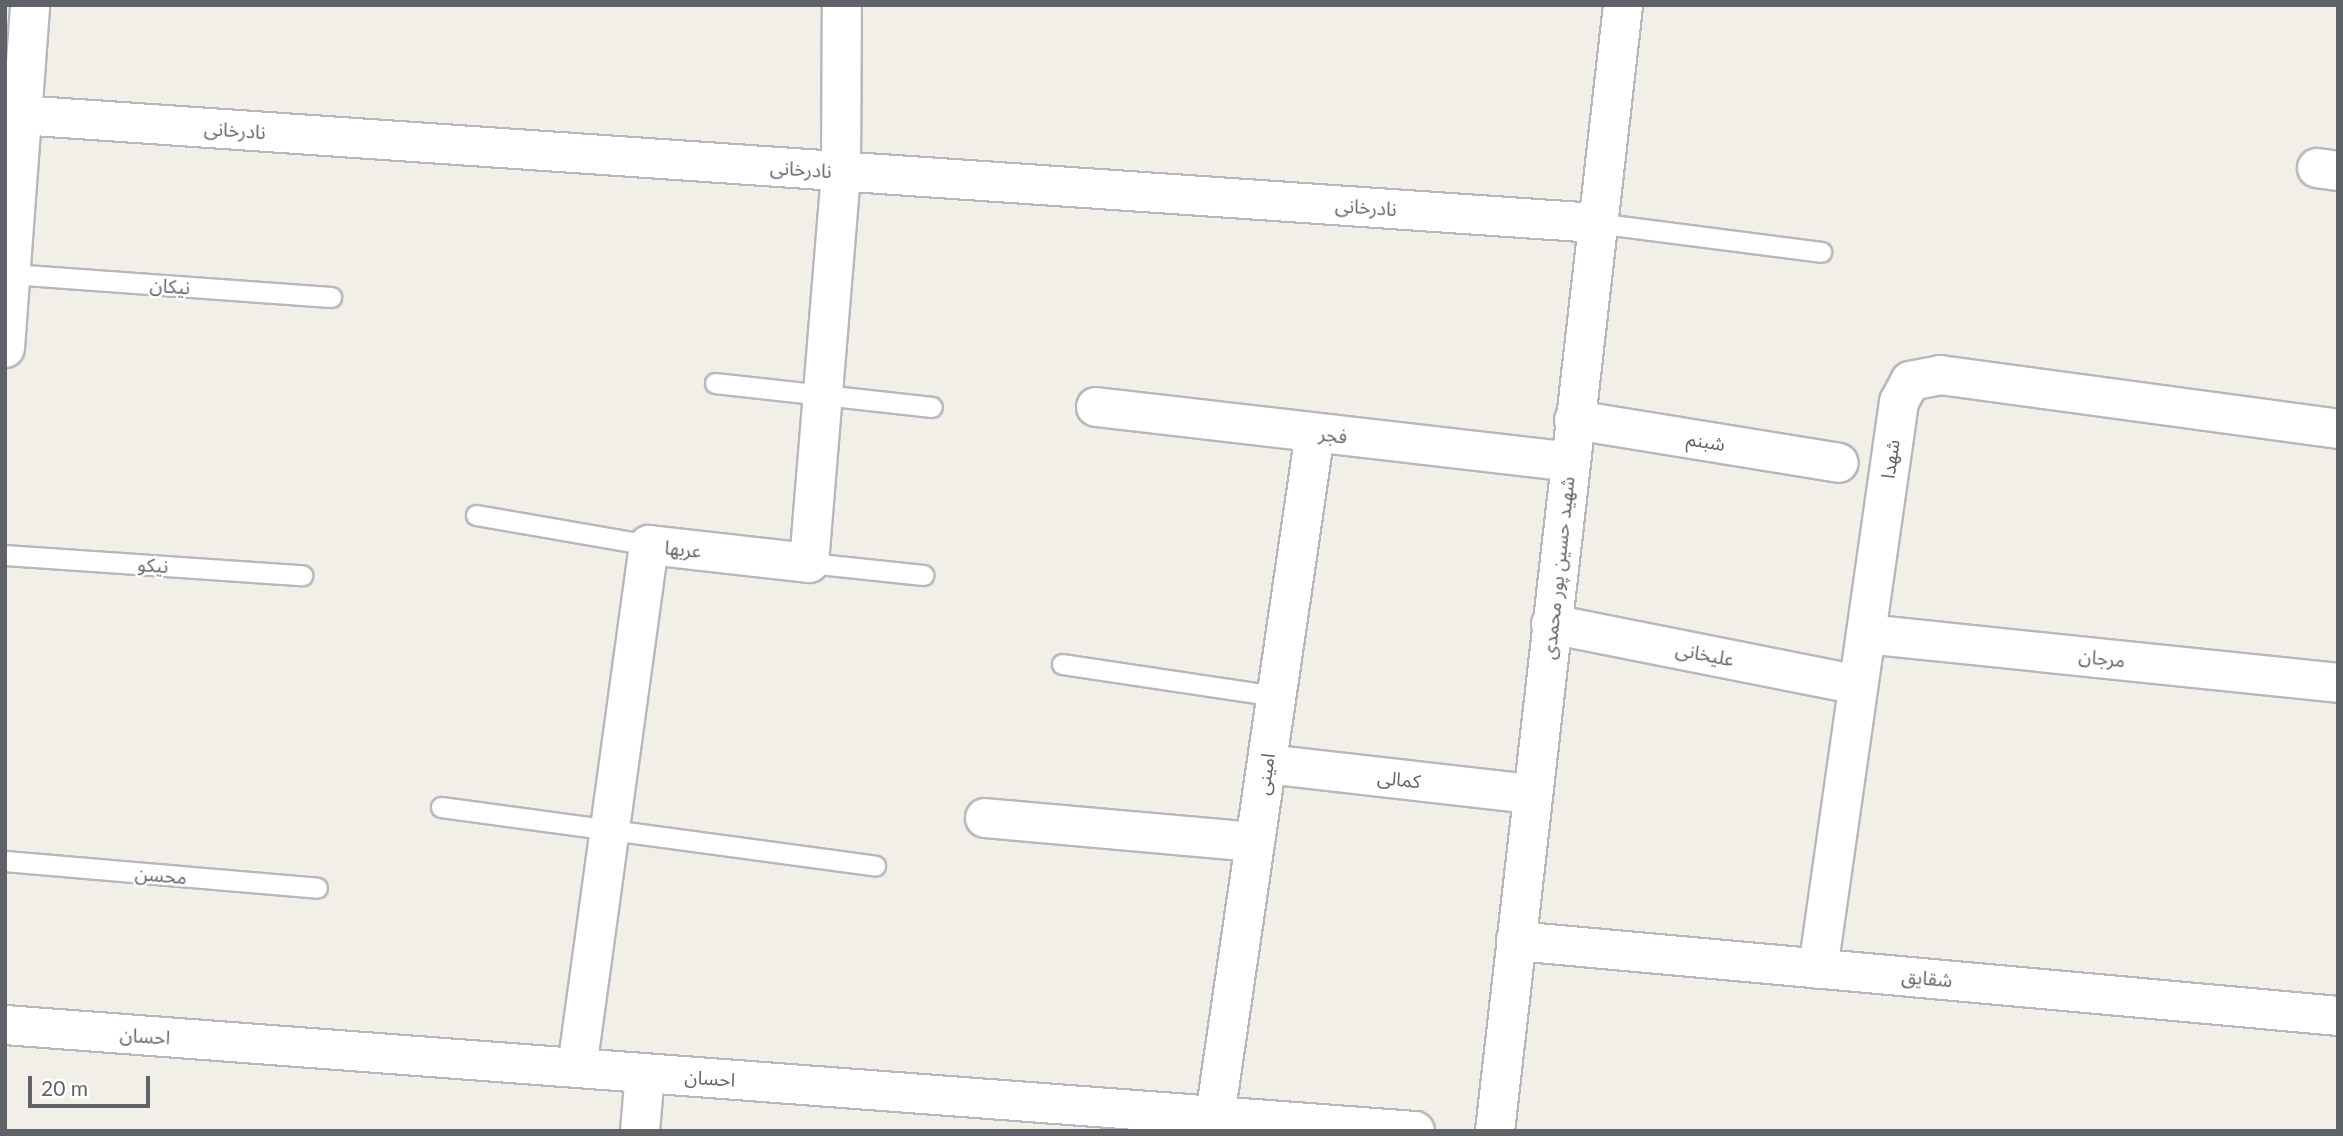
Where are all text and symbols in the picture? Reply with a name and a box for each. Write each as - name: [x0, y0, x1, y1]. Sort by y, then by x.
- street label: نادرخانی: [203, 116, 267, 144]
- street label: نادرخانی: [769, 155, 833, 183]
- street label: نادرخانی: [1334, 193, 1398, 221]
- street label: نیکان: [149, 273, 191, 299]
- street label: فجر: [1318, 422, 1348, 448]
- street label: شبنم: [1685, 427, 1727, 455]
- street label: شهدا: [1876, 438, 1904, 480]
- street label: شهید حسین پور محمدی: [1537, 475, 1579, 661]
- street label: عربها: [664, 536, 702, 562]
- street label: نیکو: [137, 553, 169, 577]
- street label: علیخانی: [1674, 637, 1736, 671]
- street label: مرجان: [2078, 644, 2126, 672]
- street label: امینی: [1251, 752, 1279, 796]
- street label: کمالی: [1376, 765, 1422, 793]
- street label: محسن: [134, 861, 188, 889]
- street label: شقایق: [1901, 964, 1953, 992]
- street label: احسان: [119, 1023, 171, 1049]
- scale bar: [32, 1062, 154, 1106]
- street label: احسان: [684, 1065, 736, 1091]
- text: 20 m: [41, 1075, 88, 1100]

